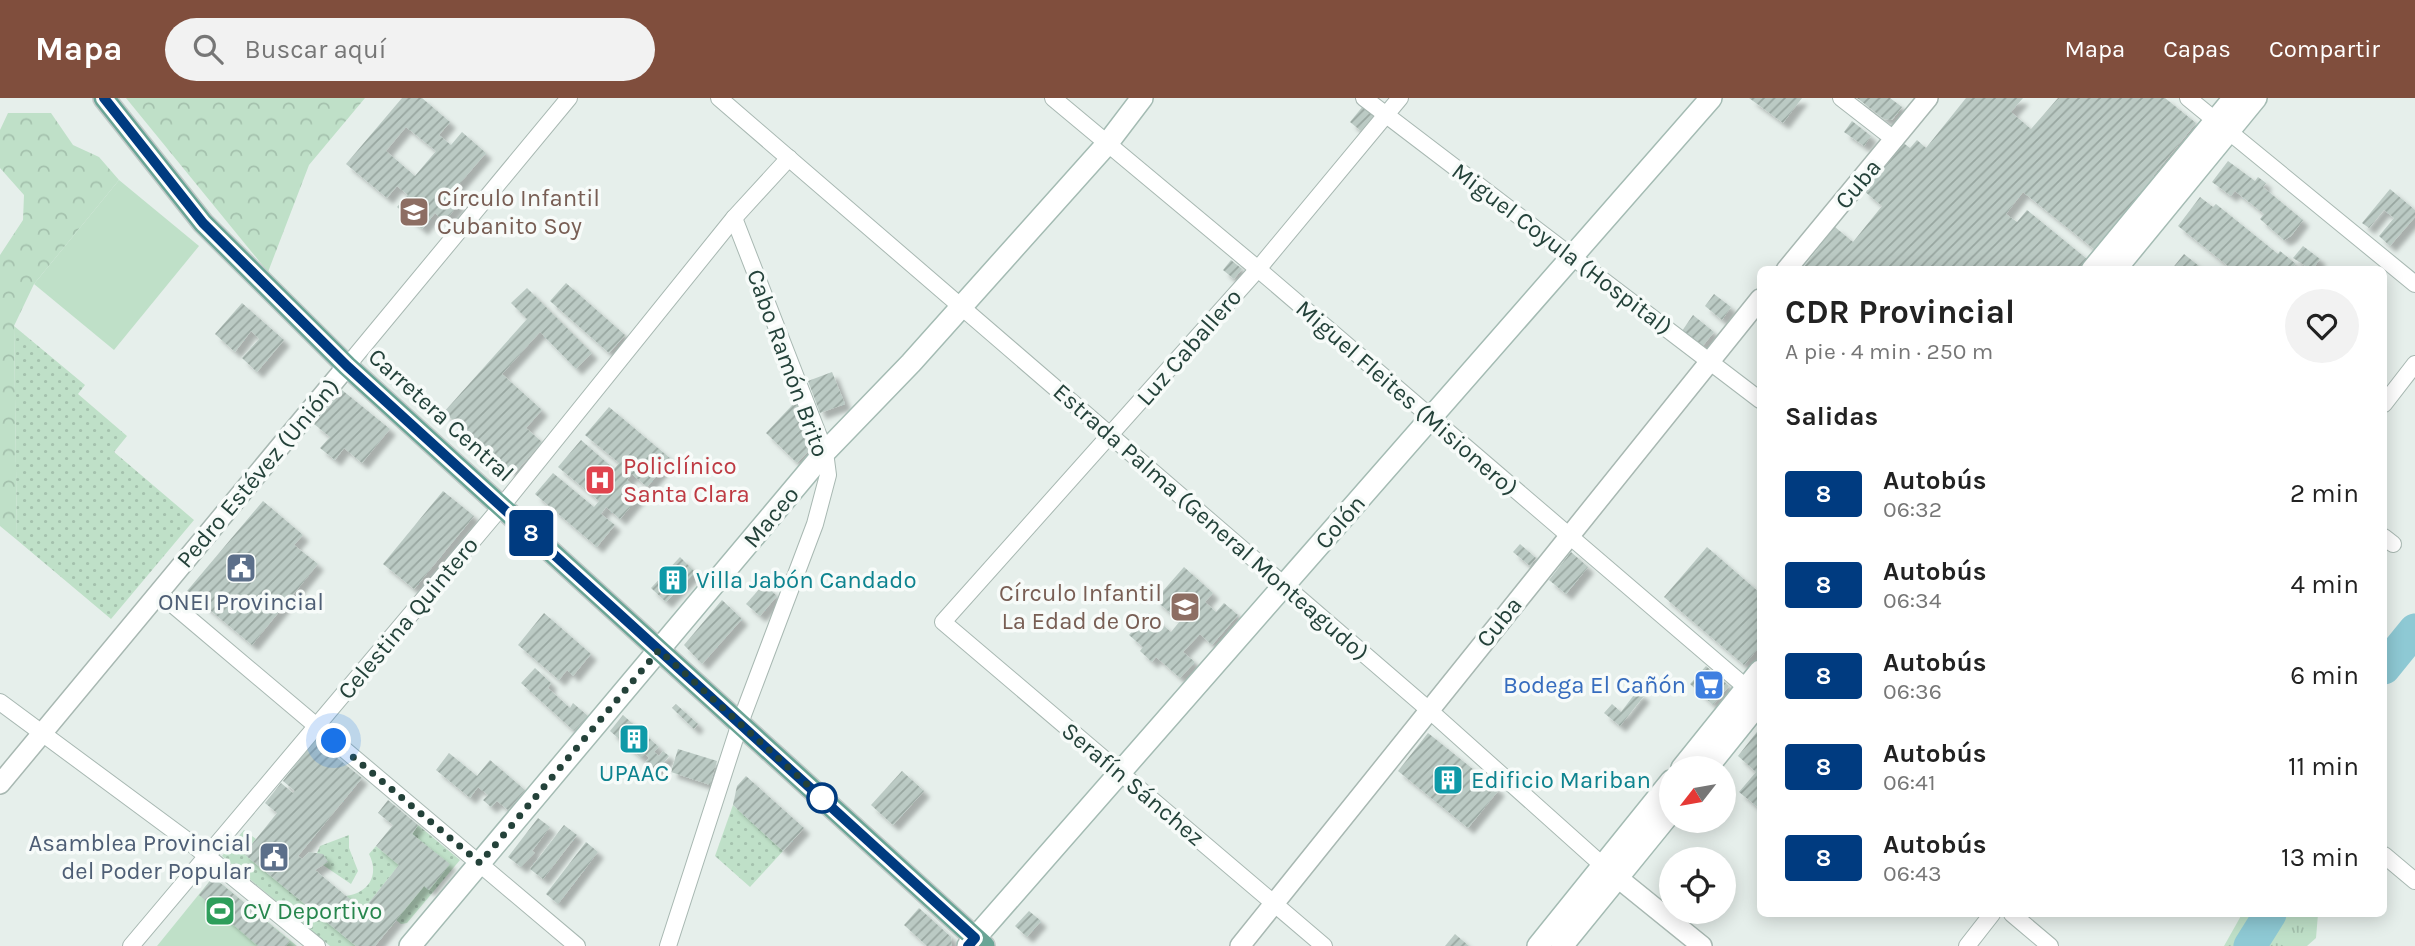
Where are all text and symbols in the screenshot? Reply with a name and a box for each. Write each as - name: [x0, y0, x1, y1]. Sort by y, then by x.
- search box: [165, 18, 655, 81]
- text: Mapa: [35, 30, 123, 68]
- icon: search: [189, 30, 227, 68]
- text: Buscar aquí: [245, 34, 386, 65]
- text: Mapa: [2064, 35, 2125, 63]
- text: Capas: [2163, 35, 2231, 63]
- text: Compartir: [2269, 35, 2380, 63]
- street label: Cuba: [1829, 153, 1887, 215]
- street label: Miguel Coyula (Hospital): [1446, 157, 1678, 341]
- place label: Círculo Infantil Cubanito Soy: [437, 184, 600, 240]
- school or university icon: Círculo Infantil Cubanito Soy: [397, 195, 431, 229]
- street label: Cabo Ramón Brito: [741, 265, 835, 461]
- street label: Luz Caballero: [1131, 283, 1247, 411]
- button: heart: [2285, 289, 2359, 363]
- text: CDR Provincial: [1785, 293, 2015, 331]
- street label: Miguel Fleites (Misionero): [1290, 294, 1524, 502]
- text: A pie · 4 min · 250 m: [1785, 338, 1993, 365]
- street label: Carretera Central: [363, 342, 519, 488]
- street label: Pedro Estévez (Unión): [171, 373, 345, 573]
- street label: Estrada Palma (General Monteagudo): [1048, 377, 1374, 667]
- text: Salidas: [1785, 401, 1878, 432]
- place label: Policlínico Santa Clara: [623, 452, 750, 508]
- hospital icon: Policlínico Santa Clara: [583, 463, 617, 497]
- text: Autobús: [1883, 465, 1987, 496]
- text: 2 min: [2290, 478, 2359, 509]
- text: 8: [1816, 480, 1831, 508]
- street label: Maceo: [737, 481, 805, 553]
- street label: Colón: [1309, 489, 1371, 555]
- text: 06:32: [1883, 496, 1942, 523]
- line badge: 8: [508, 510, 554, 556]
- text: 8: [523, 519, 539, 547]
- street label: Celestina Quintero: [332, 531, 484, 705]
- public building icon: ONEI Provincial: [224, 551, 258, 585]
- text: Autobús: [1883, 556, 1987, 587]
- building icon: Villa Jabón Candado: [656, 563, 690, 597]
- place label: Villa Jabón Candado: [696, 566, 917, 594]
- text: 4 min: [2291, 569, 2359, 600]
- text: 8: [1816, 571, 1831, 599]
- place label: Círculo Infantil La Edad de Oro: [999, 579, 1162, 635]
- text: 06:34: [1883, 587, 1942, 614]
- place label: ONEI Provincial: [158, 588, 324, 616]
- school or university icon: Círculo Infantil La Edad de Oro: [1168, 590, 1202, 624]
- street label: Cuba: [1470, 591, 1528, 653]
- text: Autobús: [1883, 647, 1987, 678]
- text: 6 min: [2290, 660, 2359, 691]
- text: 8: [1816, 662, 1831, 690]
- supermarket icon: Bodega El Cañón: [1692, 668, 1726, 702]
- place label: Bodega El Cañón: [1503, 671, 1686, 699]
- text: 06:36: [1883, 678, 1942, 705]
- street label: Serafín Sánchez: [1056, 716, 1210, 852]
- building icon: UPAAC: [617, 722, 651, 756]
- your location: [316, 723, 351, 758]
- text: Autobús: [1883, 738, 1987, 769]
- text: 11 min: [2288, 751, 2359, 782]
- text: 8: [1816, 753, 1831, 781]
- north arrow: [1659, 756, 1736, 833]
- map controls: [1659, 756, 1736, 924]
- place label: UPAAC: [599, 759, 669, 787]
- building icon: Edificio Mariban: [1431, 763, 1465, 797]
- place label: Edificio Mariban: [1471, 766, 1651, 794]
- text: 06:41: [1883, 769, 1936, 796]
- unlabelled marker: [807, 783, 837, 813]
- place label: Asamblea Provincial del Poder Popular: [29, 829, 251, 885]
- text: Autobús: [1883, 829, 1987, 860]
- public building icon: Asamblea Provincial del Poder Popular: [257, 840, 291, 874]
- text: 13 min: [2281, 842, 2359, 873]
- text: 8: [1816, 844, 1831, 872]
- button: locate: [1659, 847, 1736, 924]
- text: 06:43: [1883, 860, 1942, 887]
- sports icon: CV Deportivo: [203, 894, 237, 928]
- place label: CV Deportivo: [243, 897, 382, 925]

